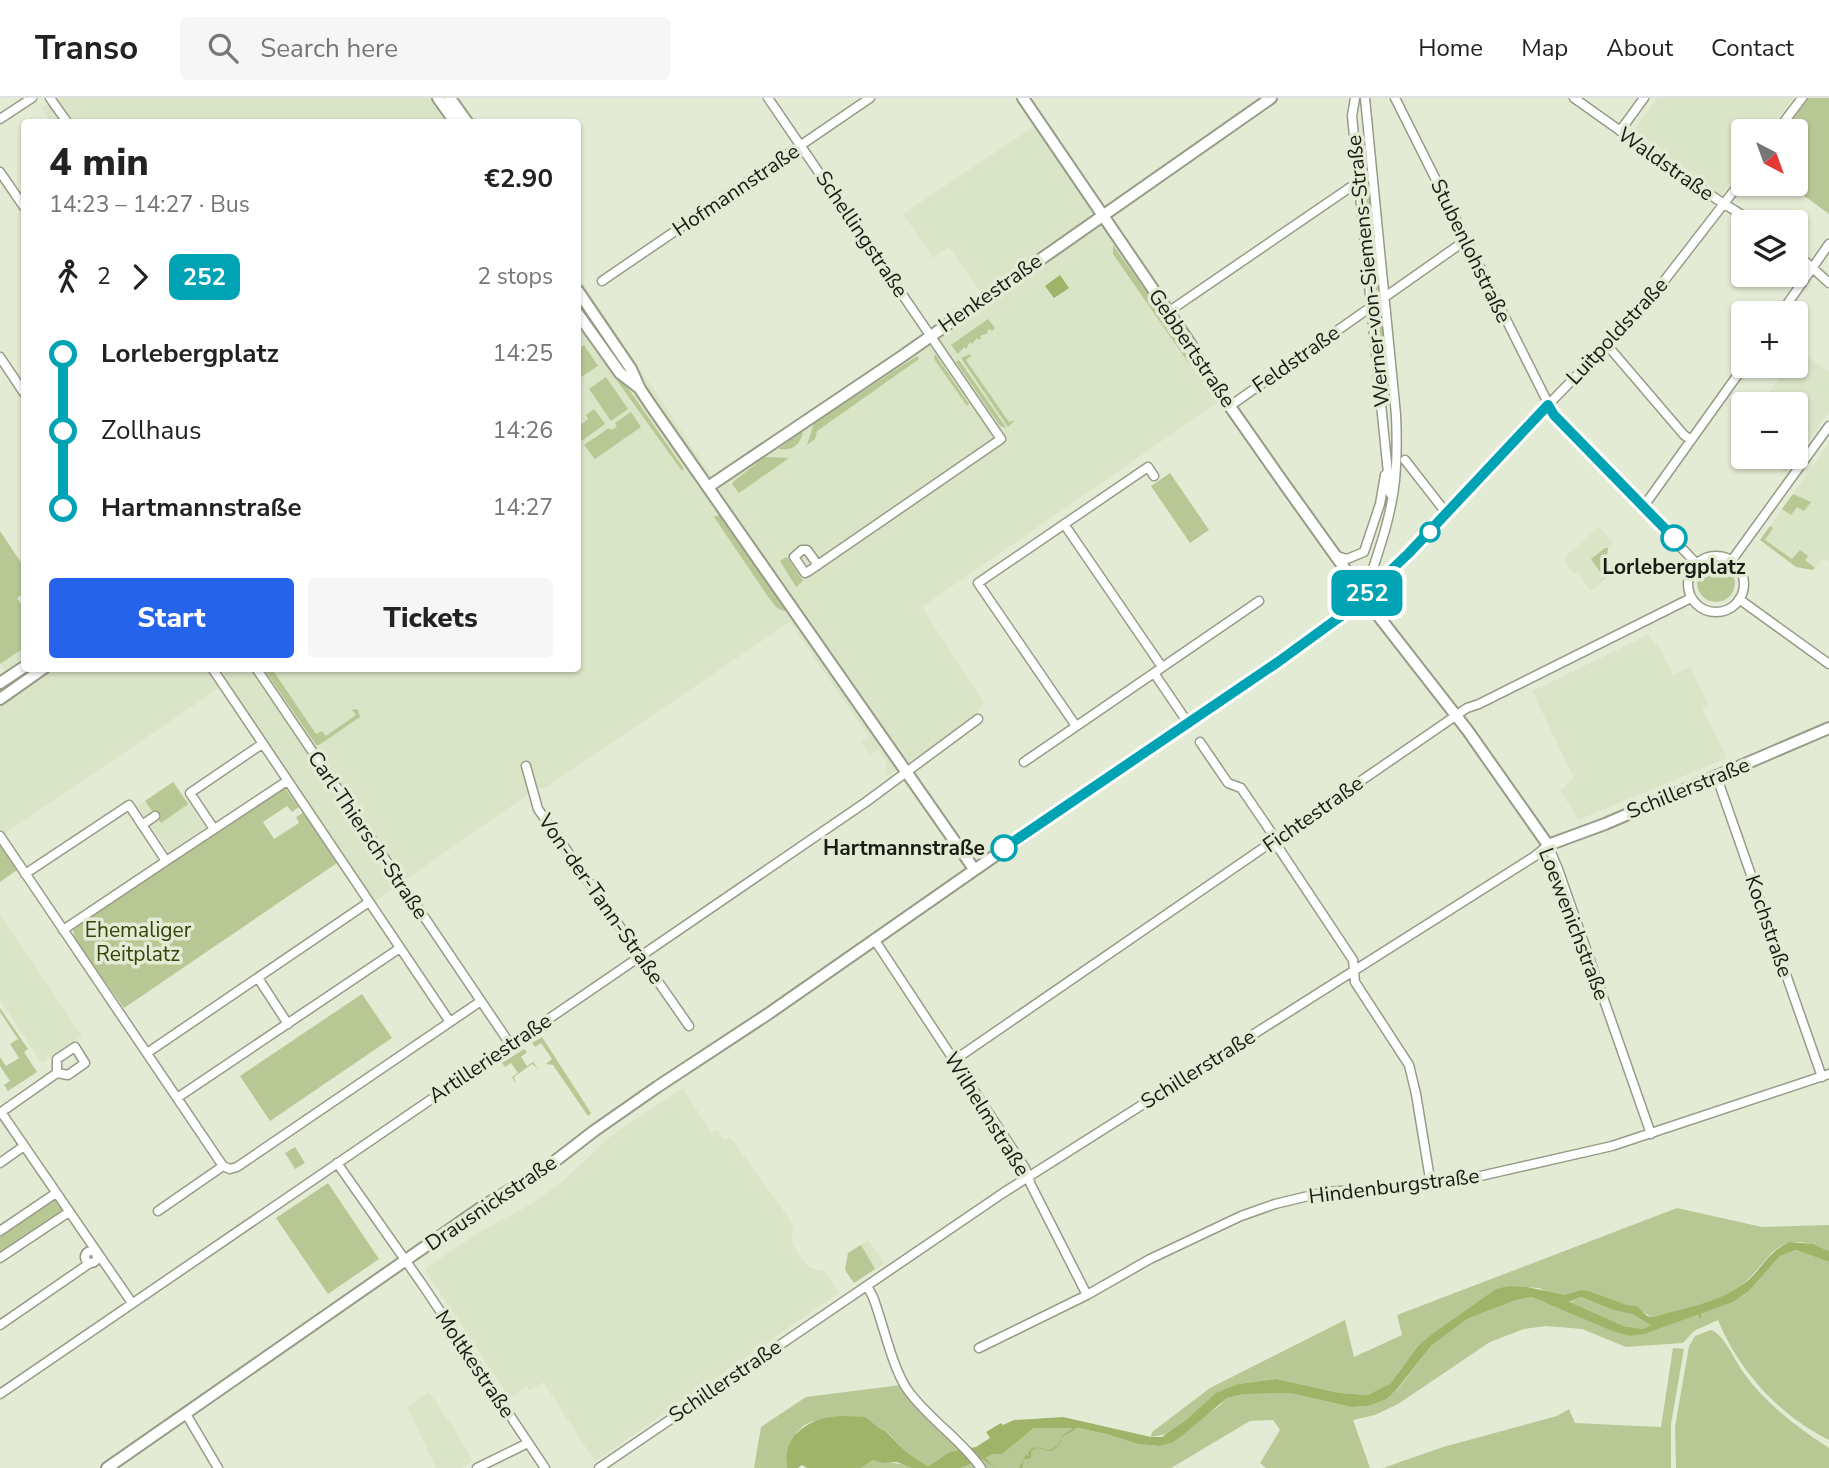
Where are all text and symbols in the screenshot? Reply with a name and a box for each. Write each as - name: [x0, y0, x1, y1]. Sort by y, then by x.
- search box: [180, 17, 670, 80]
- text: Transo: [35, 26, 138, 71]
- icon: search: [204, 29, 242, 67]
- text: Search here: [260, 31, 398, 66]
- text: Home: [1418, 32, 1483, 64]
- text: Map: [1521, 32, 1568, 64]
- text: About: [1606, 32, 1673, 64]
- text: Contact: [1711, 32, 1794, 64]
- north arrow: [1731, 119, 1808, 196]
- map controls: [1731, 119, 1808, 469]
- street label: Waldstraße: [1612, 121, 1720, 207]
- street label: Werner-von-Siemens-Straße: [1340, 134, 1396, 408]
- text: 4 min: [49, 137, 149, 188]
- street label: Hofmannstraße: [667, 137, 805, 243]
- text: €2.90: [484, 161, 553, 196]
- street label: Schellingstraße: [809, 165, 915, 303]
- street label: Stubenlohstraße: [1424, 174, 1518, 328]
- text: 14:23 – 14:27 · Bus: [49, 189, 250, 220]
- button: layers: [1731, 210, 1808, 287]
- street label: Henkestraße: [933, 247, 1047, 339]
- icon: walk: [49, 258, 87, 296]
- icon: forward: [121, 258, 159, 296]
- text: 2: [97, 261, 111, 292]
- text: 252: [183, 261, 226, 293]
- text: 2 stops: [477, 261, 553, 292]
- street label: Luitpoldstraße: [1560, 271, 1674, 391]
- street label: Gebbertstraße: [1142, 283, 1242, 413]
- button: +: [1731, 301, 1808, 378]
- street label: Feldstraße: [1247, 319, 1345, 399]
- text: Lorlebergplatz: [101, 336, 279, 371]
- text: 14:25: [493, 338, 553, 369]
- button: −: [1731, 392, 1808, 469]
- text: Zollhaus: [101, 413, 201, 448]
- text: 14:26: [493, 415, 553, 446]
- text: Hartmannstraße: [101, 490, 302, 525]
- text: 14:27: [493, 492, 553, 523]
- unlabelled marker: [1420, 522, 1440, 542]
- marker: Lorlebergplatz: [1661, 525, 1687, 551]
- place label: Lorlebergplatz: [1602, 553, 1746, 581]
- line badge: 252: [1327, 570, 1407, 616]
- text: 252: [1345, 577, 1389, 609]
- button: Start: [49, 578, 294, 658]
- button: Tickets: [308, 578, 553, 658]
- street label: Carl-Thiersch-Straße: [301, 745, 435, 925]
- street label: Schillerstraße: [1622, 751, 1754, 825]
- street label: Fichtestraße: [1257, 769, 1369, 859]
- street label: Von-der-Tann-Straße: [531, 807, 670, 990]
- place label: Hartmannstraße: [823, 834, 985, 862]
- marker: Hartmannstraße: [991, 835, 1017, 861]
- street label: Loewenichstraße: [1532, 844, 1616, 1004]
- street label: Kochstraße: [1738, 871, 1800, 981]
- park label: Ehemaliger Reitplatz: [85, 916, 192, 968]
- street label: Artilleriestraße: [423, 1007, 557, 1109]
- street label: Schillerstraße: [1135, 1023, 1261, 1115]
- street label: Wilhelmstraße: [938, 1047, 1036, 1181]
- street label: Drausnickstraße: [420, 1149, 562, 1257]
- street label: Hindenburgstraße: [1307, 1162, 1481, 1210]
- street label: Moltkestraße: [429, 1305, 521, 1423]
- street label: Schillerstraße: [663, 1333, 787, 1429]

